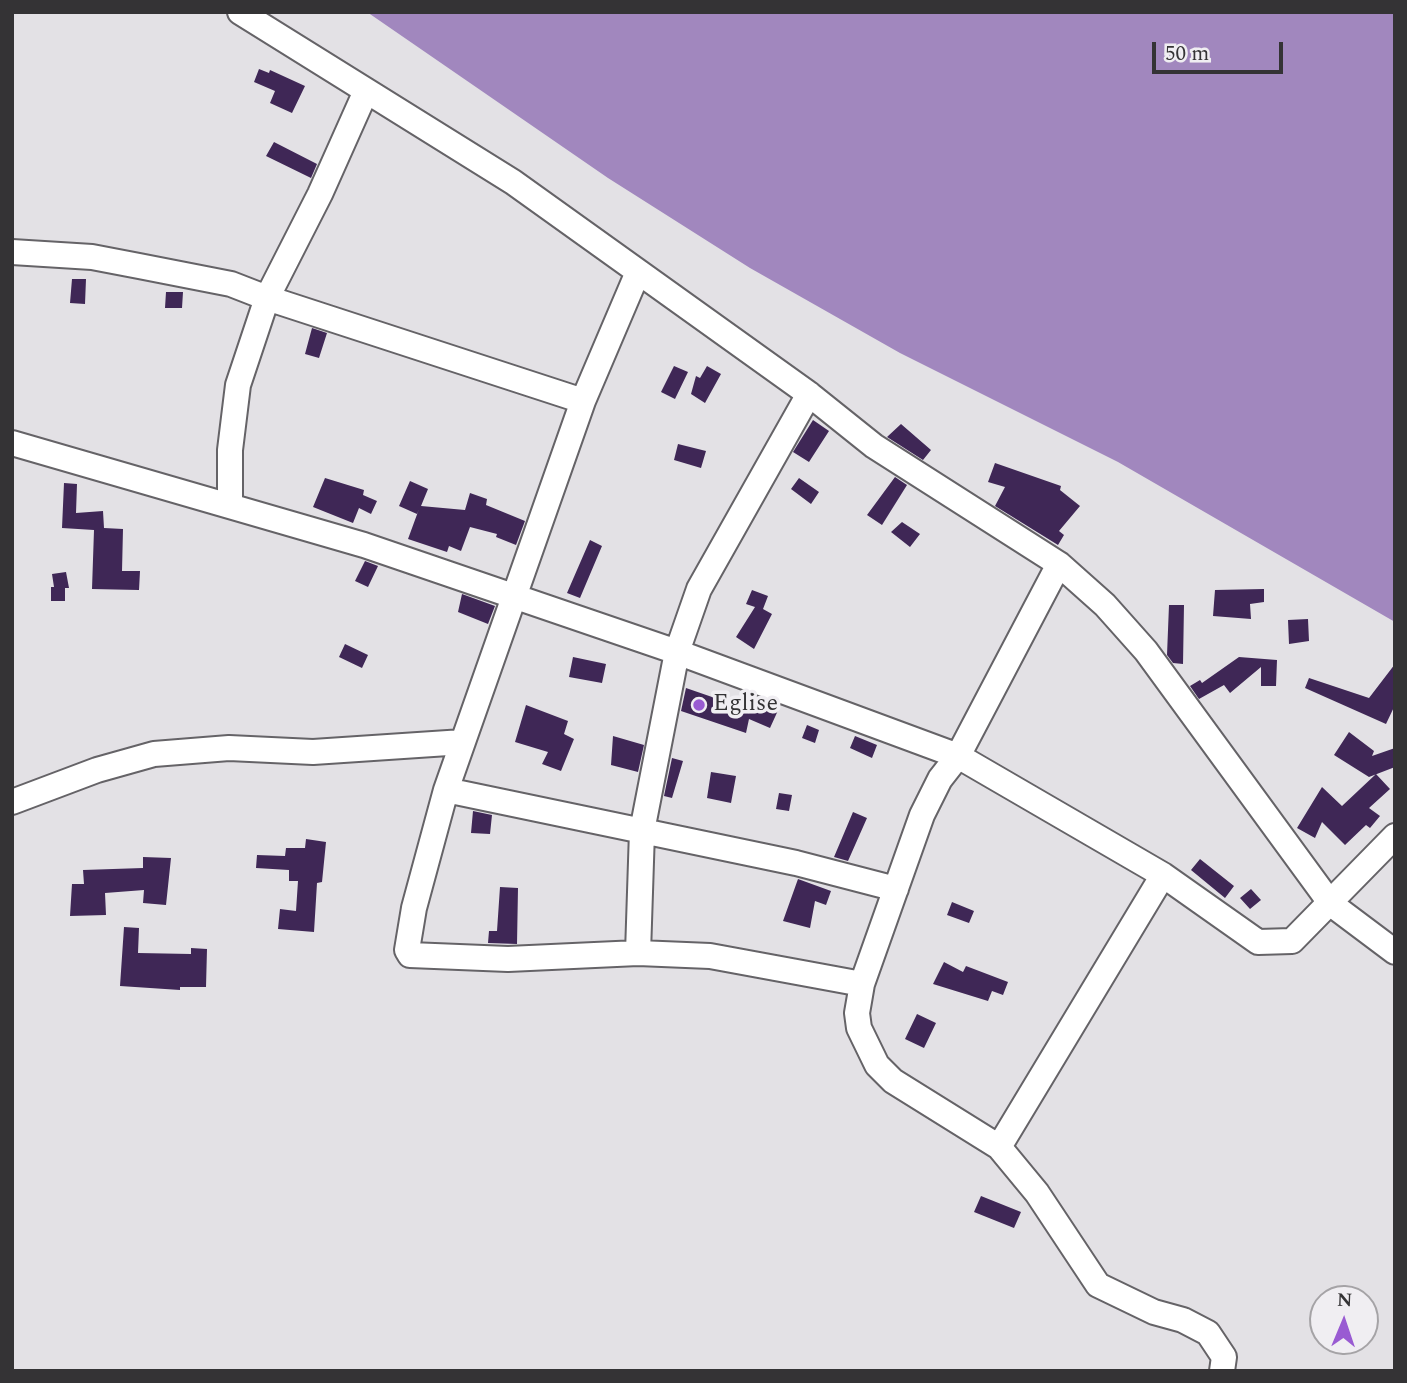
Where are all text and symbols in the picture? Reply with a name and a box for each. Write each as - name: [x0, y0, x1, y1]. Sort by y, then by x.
- scale bar: [1155, 28, 1286, 72]
- text: 50 m: [1165, 38, 1209, 70]
- place label: Eglise: [713, 691, 778, 719]
- marker: Eglise: [691, 697, 707, 713]
- north arrow: [1309, 1285, 1379, 1355]
- text: N: [1336, 1286, 1353, 1315]

